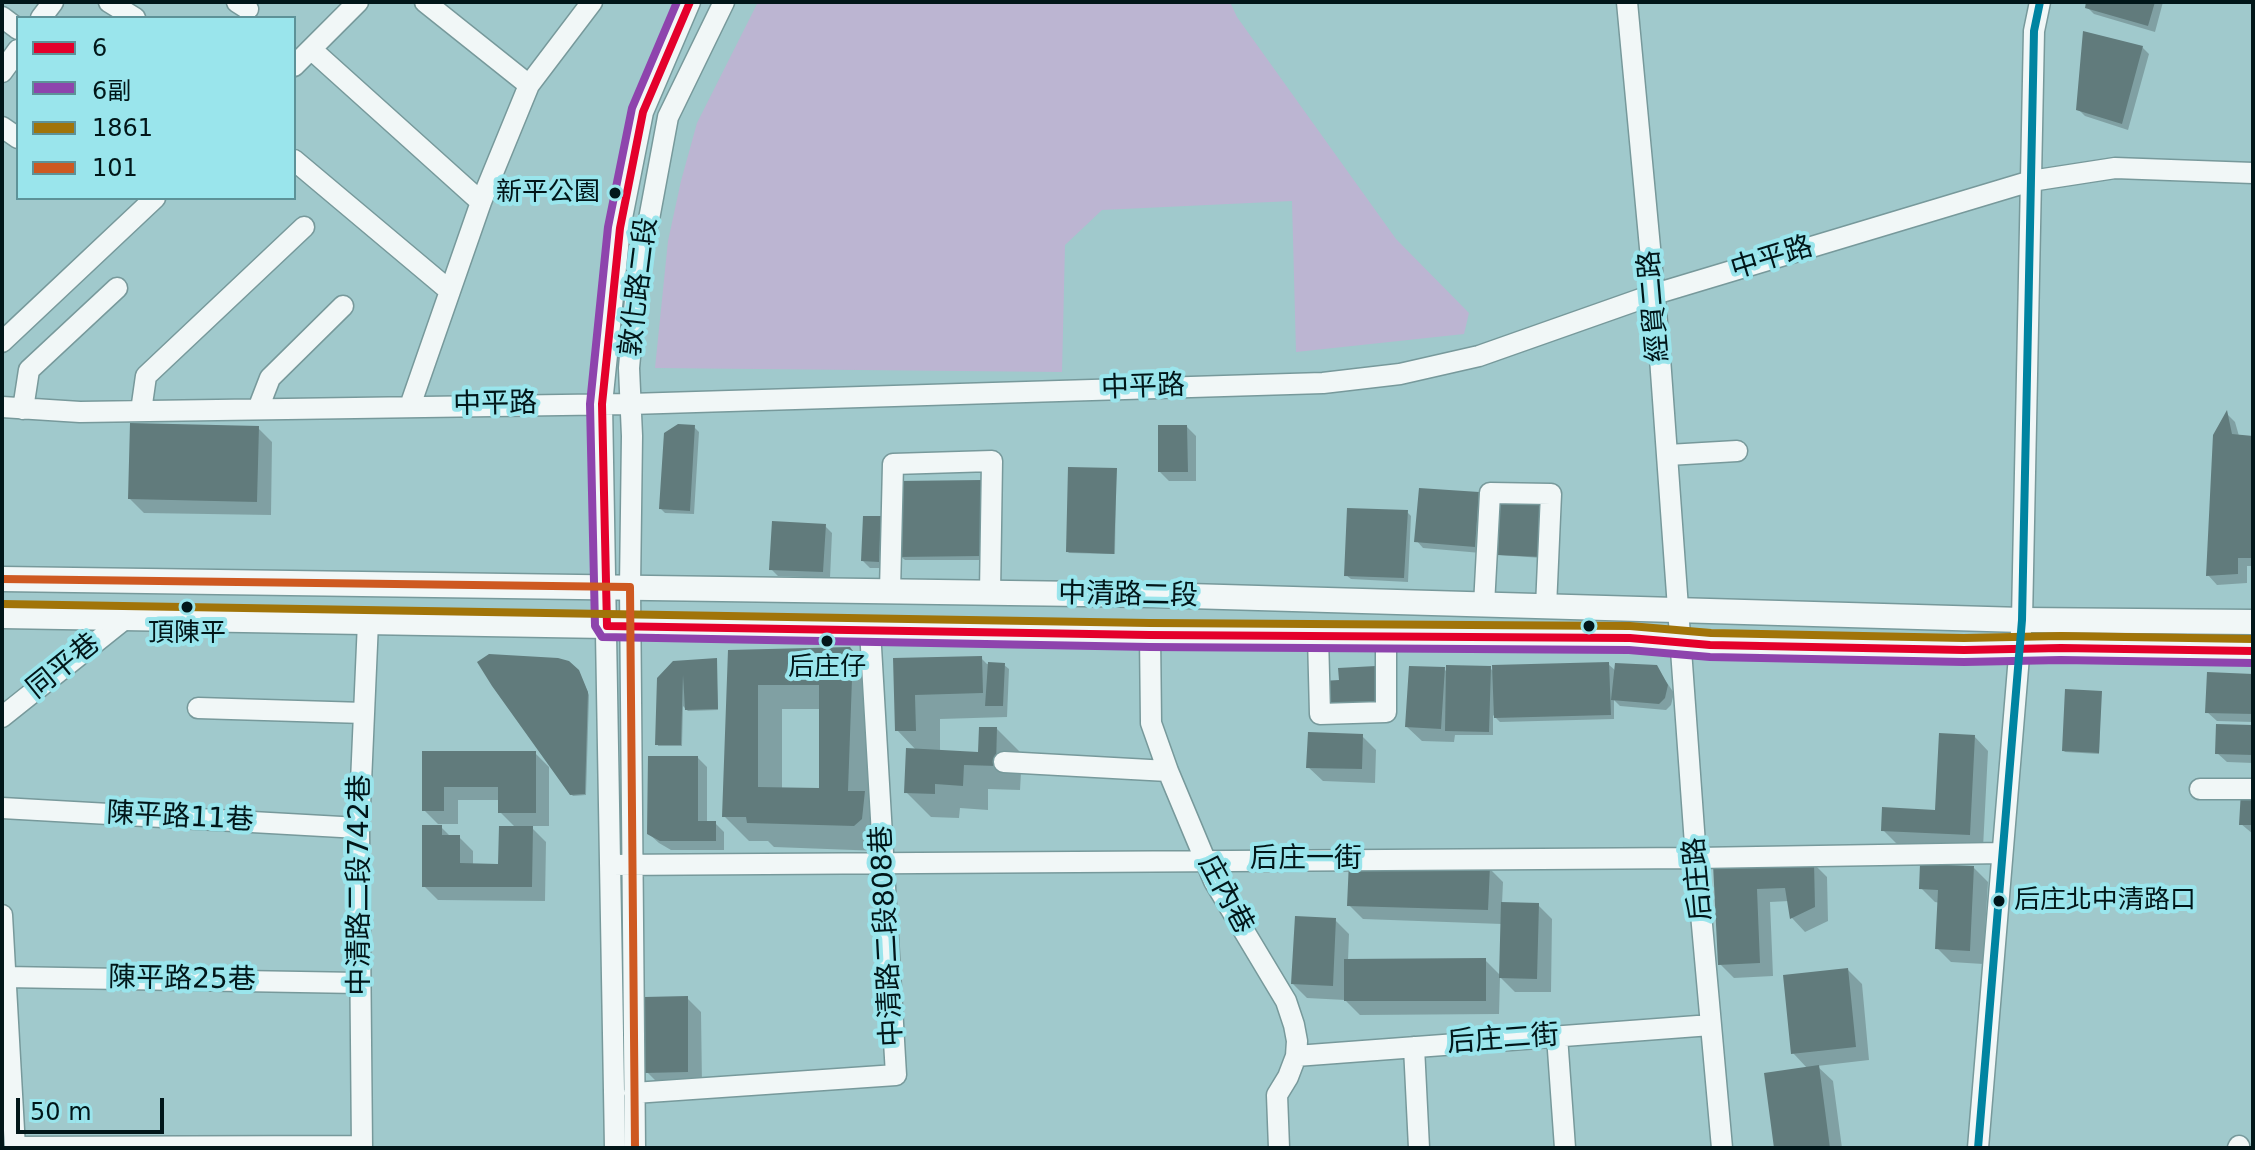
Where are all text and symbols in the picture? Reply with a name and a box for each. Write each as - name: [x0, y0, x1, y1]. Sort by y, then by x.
- legend: [16, 16, 296, 200]
- text: 6: [92, 34, 107, 62]
- text: 6副: [92, 77, 131, 105]
- text: 1861: [92, 114, 153, 142]
- text: 101: [92, 154, 138, 182]
- place label: 新平公園: [496, 177, 600, 209]
- marker: 新平公園: [607, 185, 623, 201]
- street label: 敦化路二段: [615, 215, 665, 359]
- street label: 中平路: [1727, 231, 1817, 287]
- street label: 經貿二路: [1633, 249, 1677, 363]
- street label: 中平路: [1100, 370, 1186, 406]
- street label: 中平路: [453, 387, 537, 423]
- street label: 中清路二段: [1058, 578, 1198, 614]
- marker: 頂陳平: [179, 599, 195, 615]
- place label: 頂陳平: [148, 618, 226, 650]
- unlabelled marker: [1581, 618, 1597, 634]
- street label: 同平巷: [21, 628, 107, 706]
- marker: 后庄仔: [819, 633, 835, 649]
- place label: 后庄仔: [788, 652, 866, 684]
- street label: 中清路二段742巷: [344, 774, 378, 996]
- street label: 陳平路11巷: [105, 797, 255, 839]
- street label: 中清路二段808巷: [865, 825, 911, 1047]
- street label: 后庄路: [1679, 836, 1719, 922]
- street label: 后庄一街: [1250, 843, 1362, 877]
- street label: 庄內巷: [1190, 850, 1260, 940]
- place label: 后庄北中清路口: [2014, 885, 2196, 917]
- marker: 后庄北中清路口: [1991, 893, 2007, 909]
- street label: 陳平路25巷: [108, 962, 256, 998]
- street label: 后庄二街: [1446, 1019, 1560, 1061]
- scale bar: [20, 1082, 168, 1132]
- text: 50 m: [30, 1098, 92, 1126]

